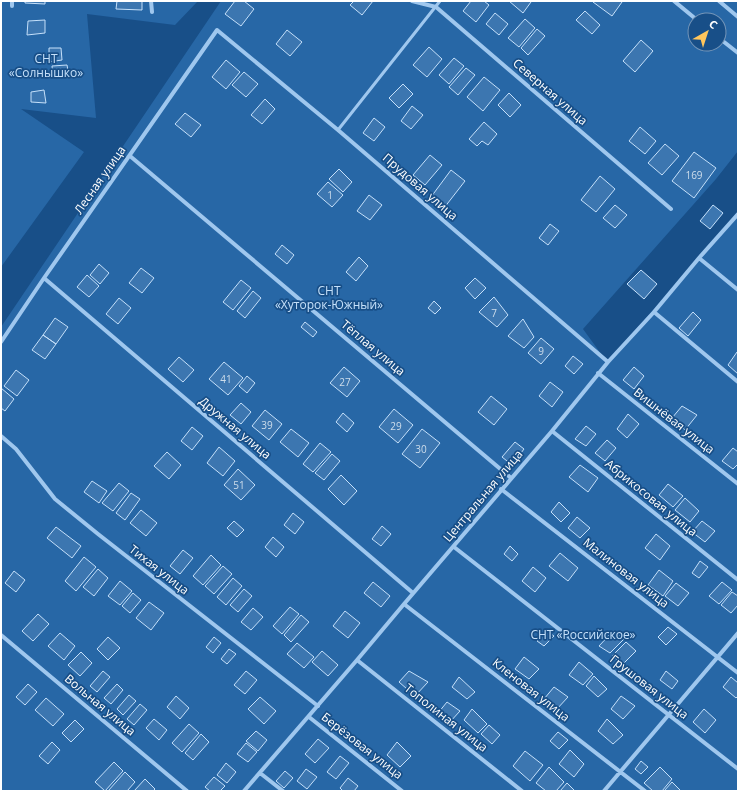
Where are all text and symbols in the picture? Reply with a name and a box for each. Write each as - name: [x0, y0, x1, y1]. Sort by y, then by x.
- north arrow: [687, 12, 727, 52]
- text: С: [706, 16, 721, 32]
- park label: СНТ «Солнышко»: [9, 50, 83, 81]
- street label: Северная улица: [509, 54, 591, 129]
- street label: Лесная улица: [70, 142, 129, 217]
- street label: Прудовая улица: [379, 149, 461, 224]
- house number: 169: [685, 168, 703, 182]
- house number: 1: [327, 188, 333, 202]
- park label: СНТ «Хуторок-Южный»: [275, 282, 383, 313]
- house number: 7: [491, 306, 497, 320]
- street label: Тёплая улица: [338, 316, 409, 379]
- house number: 9: [538, 344, 544, 358]
- house number: 41: [220, 372, 232, 386]
- house number: 27: [339, 375, 351, 389]
- street label: Вишнёвая улица: [630, 384, 718, 458]
- street label: Дружная улица: [196, 392, 275, 463]
- house number: 39: [261, 418, 273, 432]
- house number: 29: [390, 419, 402, 433]
- house number: 30: [415, 442, 427, 456]
- street label: Центральная улица: [439, 446, 526, 545]
- street label: Абрикосовая улица: [602, 455, 701, 540]
- house number: 51: [233, 478, 245, 492]
- street label: Малиновая улица: [580, 534, 673, 612]
- street label: Тихая улица: [126, 541, 193, 598]
- park label: СНТ «Российское»: [530, 626, 636, 643]
- street label: Грушовая улица: [606, 651, 692, 723]
- street label: Кленовая улица: [489, 654, 573, 725]
- street label: Вольная улица: [61, 670, 139, 739]
- street label: Тополиная улица: [401, 680, 492, 756]
- street label: Берёзовая улица: [318, 708, 407, 783]

